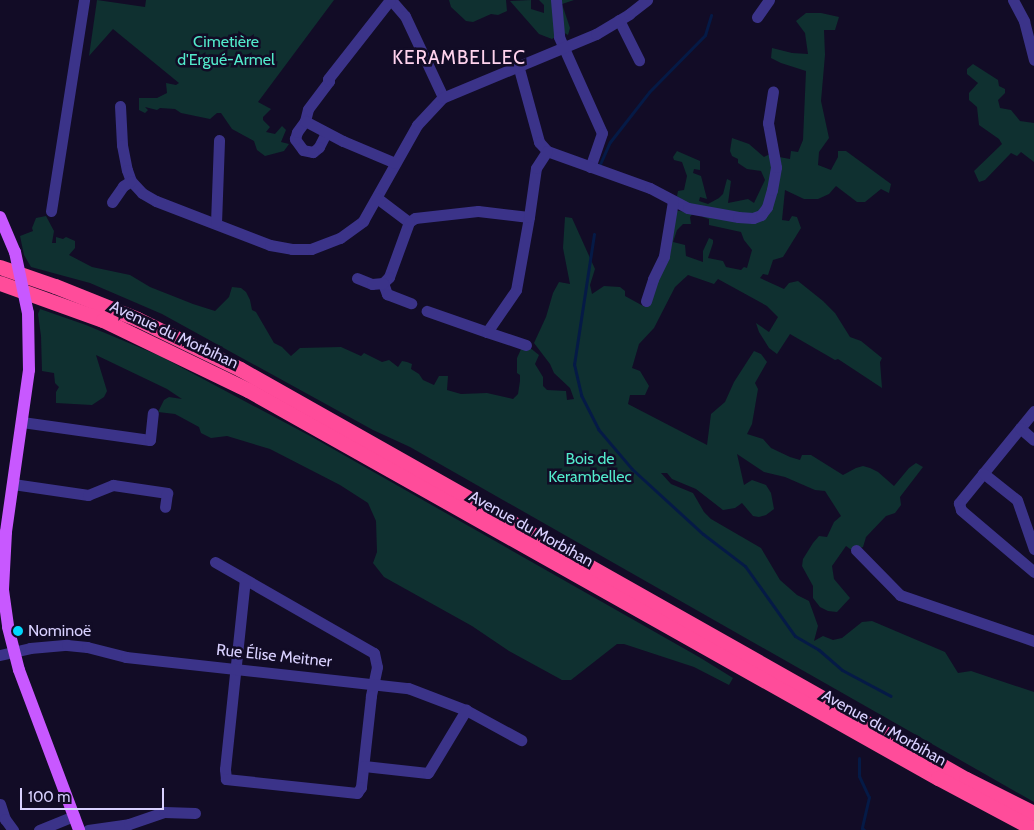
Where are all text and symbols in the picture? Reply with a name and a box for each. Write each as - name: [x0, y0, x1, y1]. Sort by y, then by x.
- park label: Cimetière d'Ergué-Armel: [177, 32, 275, 70]
- district label: KERAMBELLEC: [391, 47, 527, 69]
- street label: Avenue du Morbihan: [107, 297, 241, 373]
- park label: Bois de Kerambellec: [548, 449, 632, 487]
- street label: Avenue du Morbihan: [465, 487, 597, 571]
- place label: Nominoë: [28, 621, 91, 641]
- marker: Nominoë: [12, 625, 24, 637]
- street label: Rue Élise Meitner: [215, 640, 333, 672]
- street label: Avenue du Morbihan: [818, 686, 950, 770]
- scale bar: [22, 778, 166, 810]
- text: 100 m: [28, 788, 70, 806]

